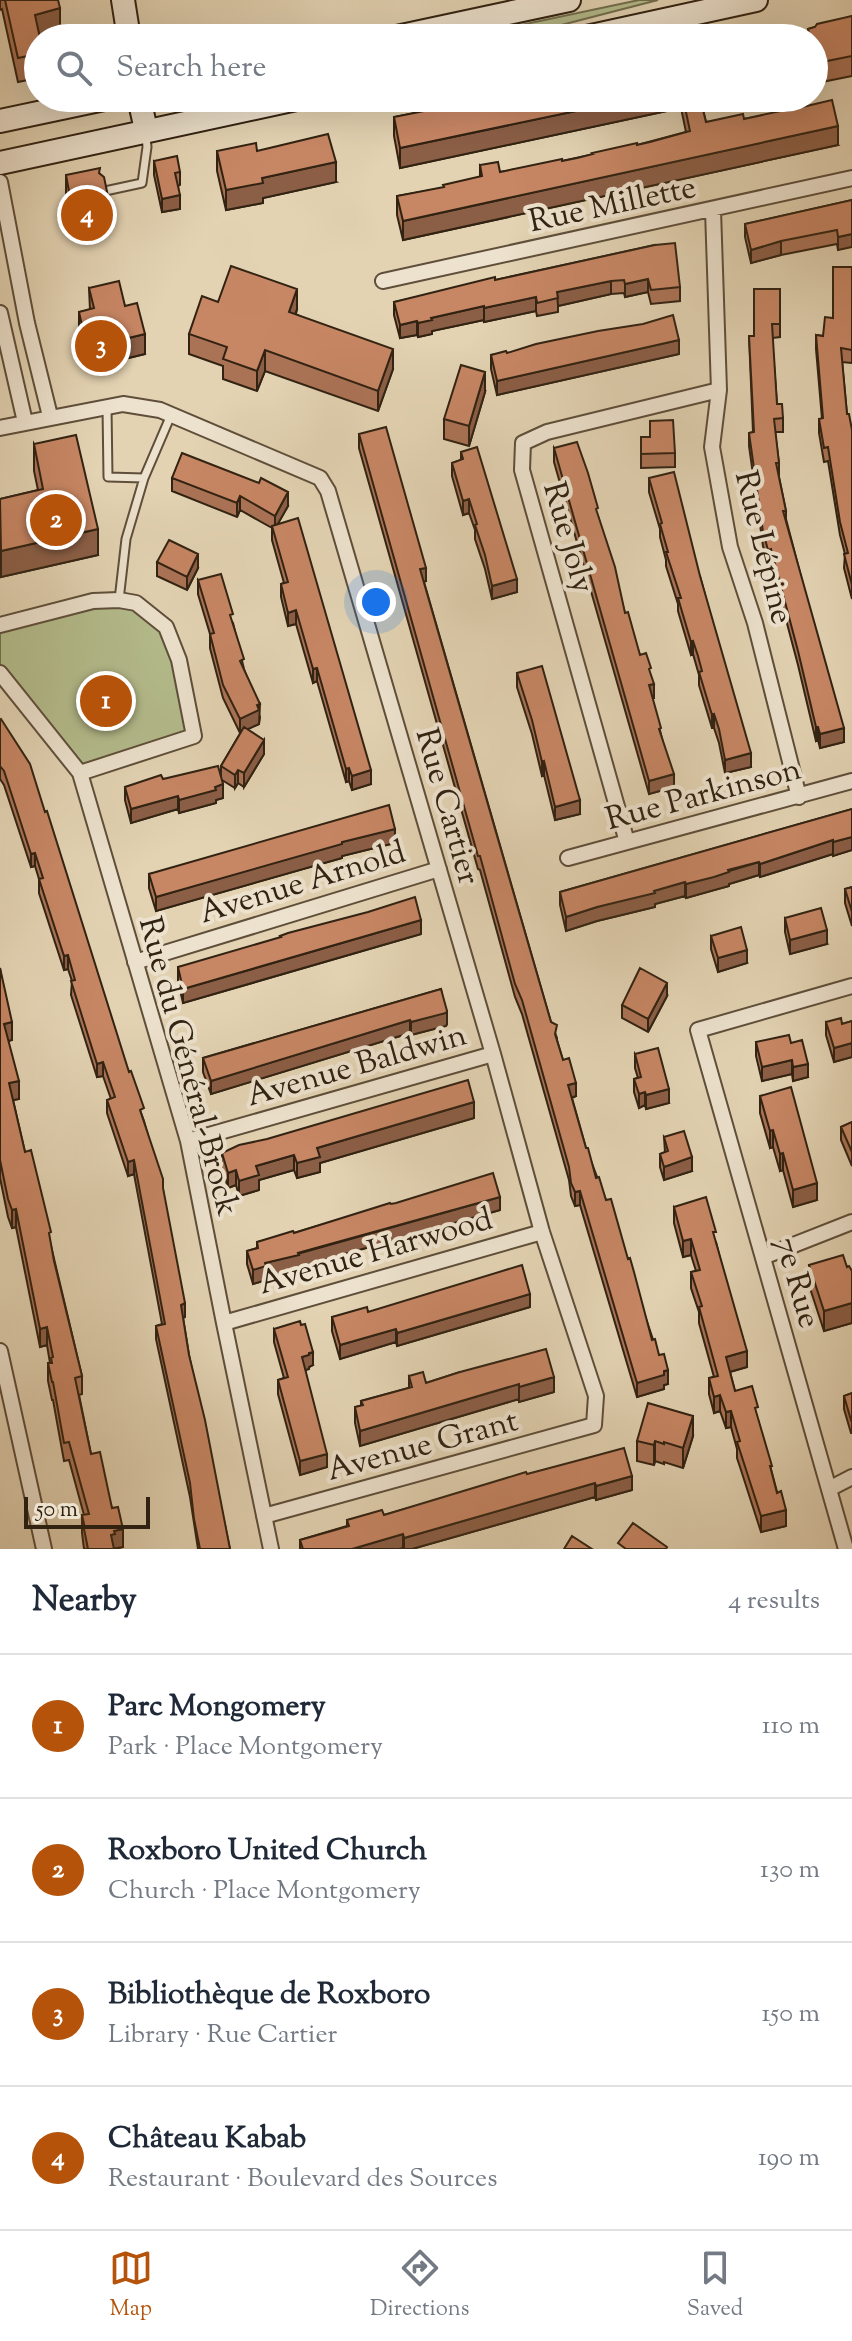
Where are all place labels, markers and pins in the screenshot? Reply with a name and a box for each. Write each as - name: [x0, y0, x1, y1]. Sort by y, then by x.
- pin: 4: [61, 185, 113, 245]
- pin: 3: [75, 316, 127, 376]
- pin: 2: [30, 490, 82, 550]
- pin: 1: [80, 671, 132, 731]

